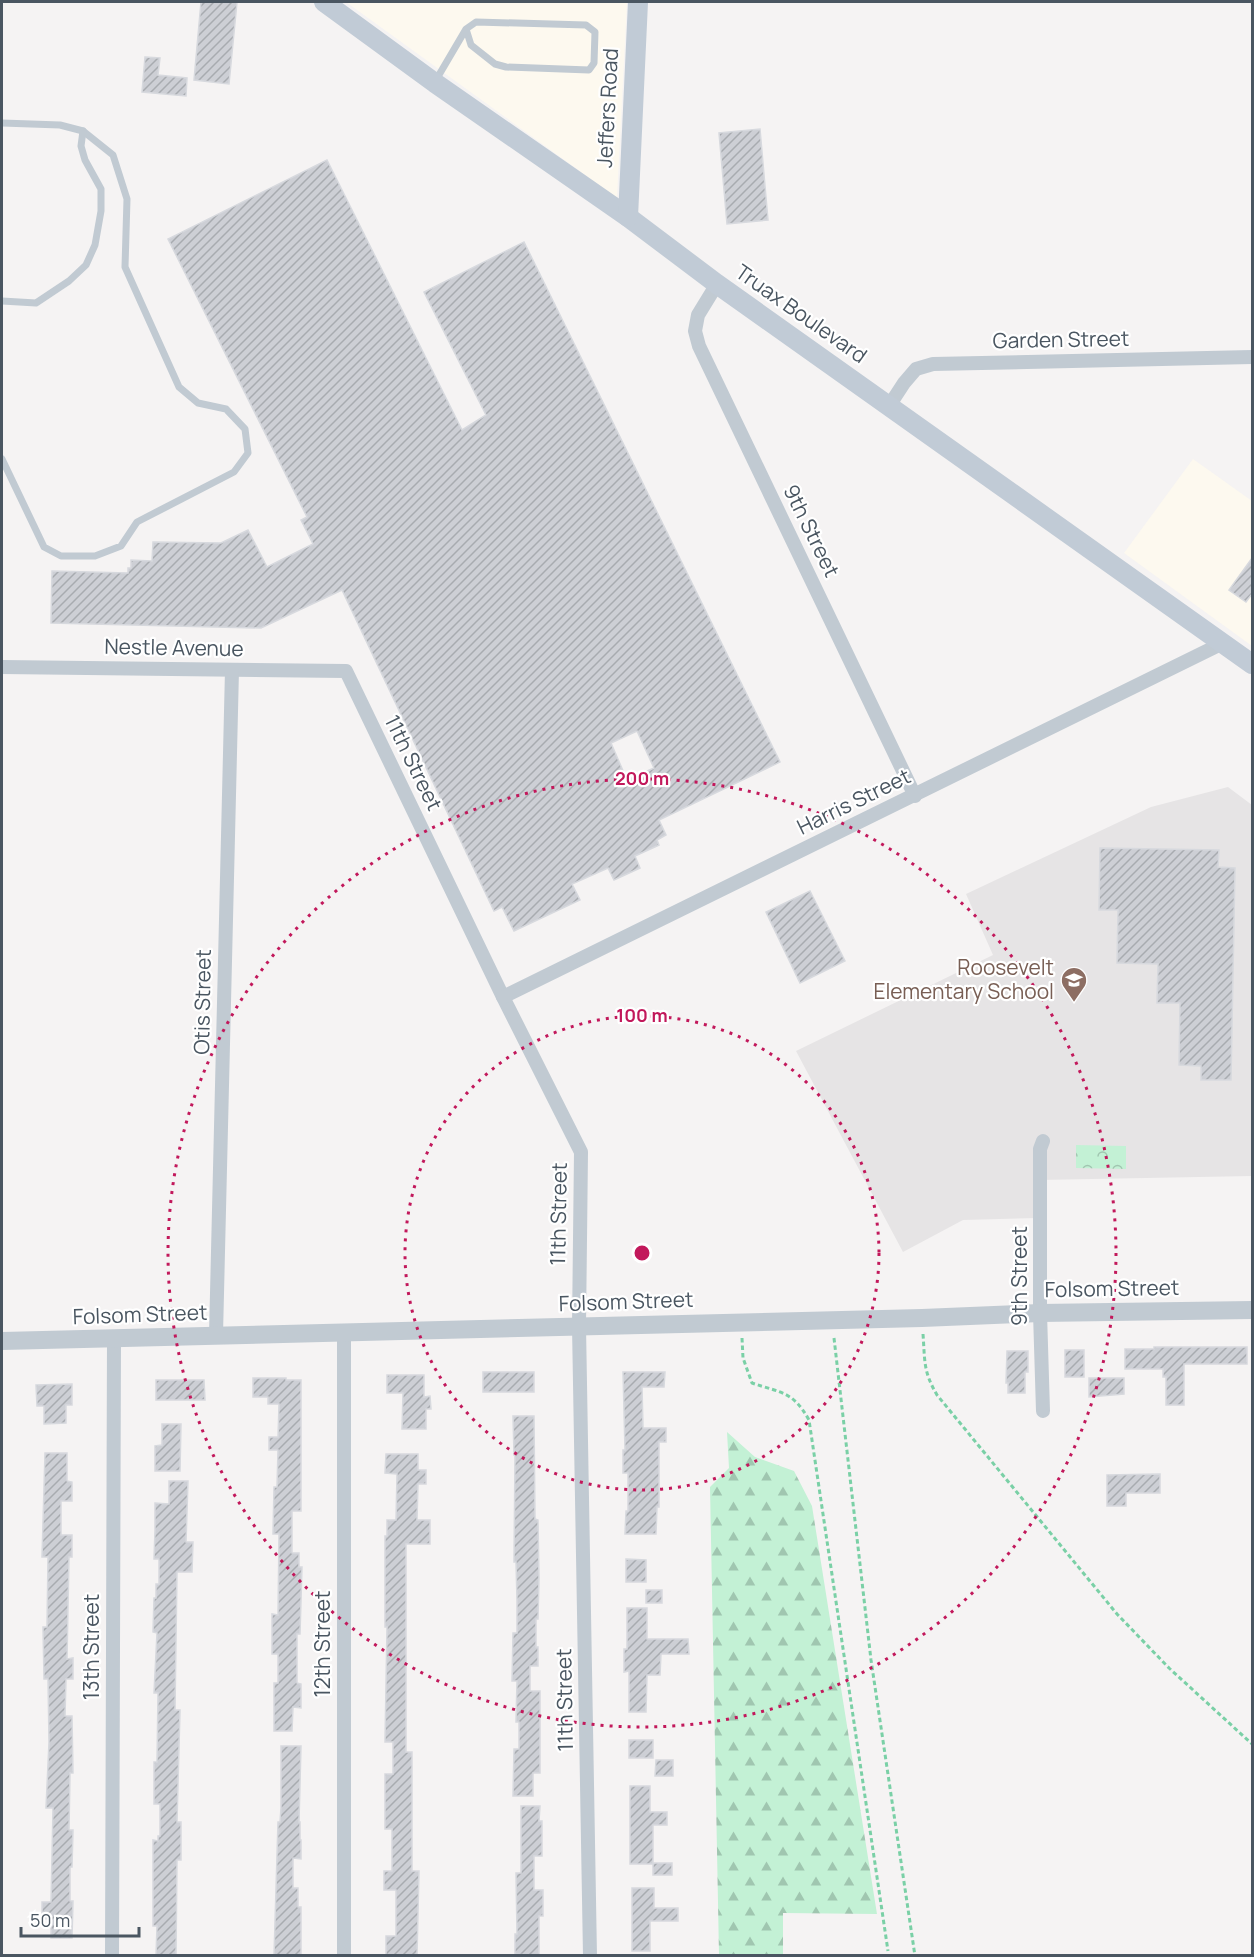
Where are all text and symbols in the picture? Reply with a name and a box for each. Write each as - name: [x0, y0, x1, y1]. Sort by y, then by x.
- street label: Jeffers Road: [590, 47, 624, 169]
- street label: Truax Boulevard: [730, 257, 873, 369]
- street label: Garden Street: [992, 324, 1130, 354]
- street label: 9th Street: [777, 480, 846, 582]
- street label: Nestle Avenue: [104, 632, 244, 662]
- street label: 11th Street: [379, 710, 449, 815]
- street label: Harris Street: [792, 762, 915, 841]
- text: 200 m: [615, 766, 669, 790]
- street label: Otis Street: [187, 949, 217, 1055]
- place label: Roosevelt Elementary School: [873, 953, 1054, 1005]
- school or university icon: Roosevelt Elementary School: [1059, 965, 1089, 1003]
- text: 100 m: [616, 1003, 668, 1027]
- street label: 11th Street: [543, 1162, 573, 1266]
- street label: 9th Street: [1005, 1226, 1033, 1326]
- centre of rings: [632, 1243, 652, 1263]
- street label: Folsom Street: [1044, 1273, 1180, 1303]
- street label: Folsom Street: [558, 1285, 694, 1317]
- street label: Folsom Street: [72, 1298, 208, 1330]
- street label: 12th Street: [308, 1591, 336, 1697]
- street label: 13th Street: [77, 1594, 105, 1700]
- street label: 11th Street: [549, 1648, 579, 1752]
- scale bar: [21, 1900, 140, 1938]
- text: 50 m: [30, 1908, 70, 1932]

